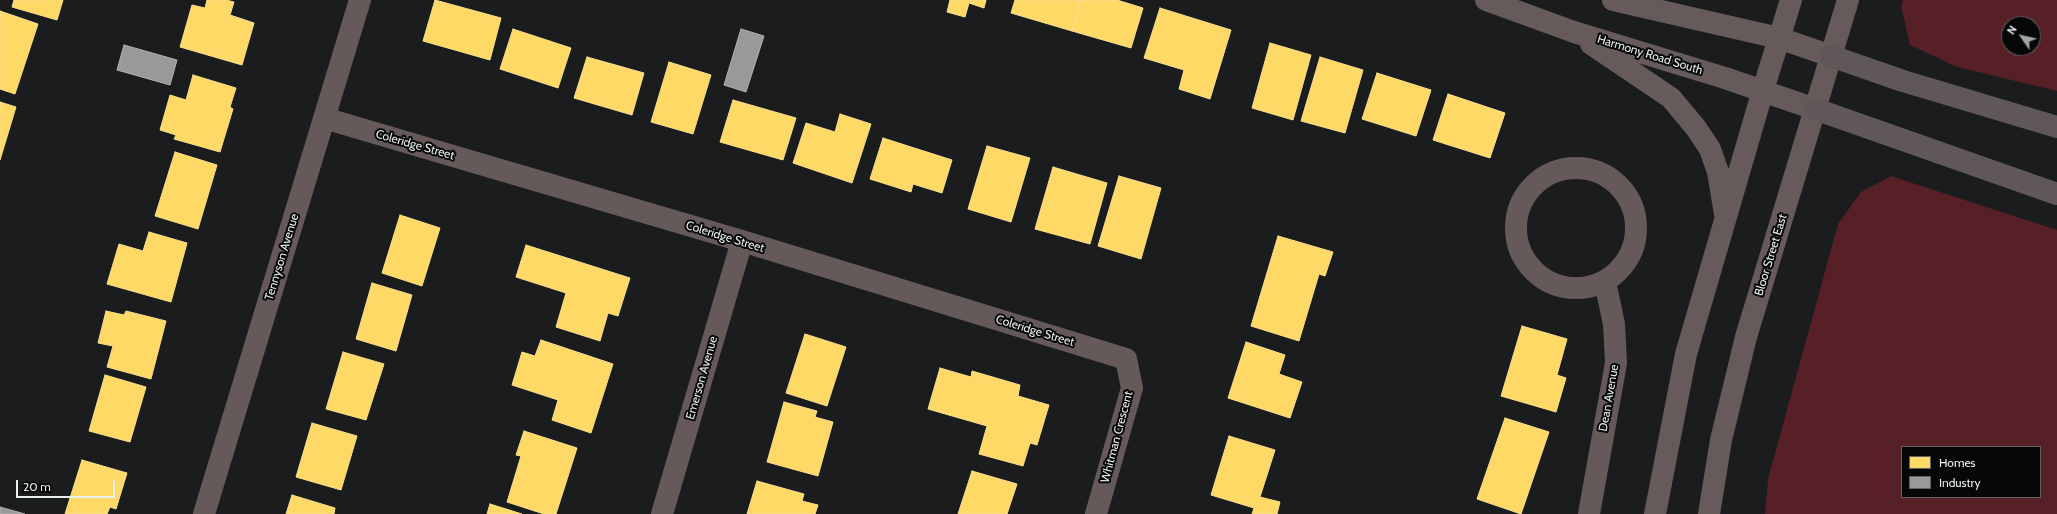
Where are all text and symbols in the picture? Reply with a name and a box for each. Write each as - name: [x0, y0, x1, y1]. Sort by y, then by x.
- north arrow: [2001, 16, 2041, 56]
- text: N: [2004, 23, 2020, 37]
- street label: Harmony Road South: [1596, 32, 1704, 78]
- street label: Coleridge Street: [374, 127, 456, 163]
- street label: Tennyson Avenue: [262, 212, 302, 302]
- street label: Bloor Street East: [1752, 212, 1790, 298]
- street label: Coleridge Street: [684, 218, 766, 256]
- street label: Coleridge Street: [994, 312, 1076, 350]
- street label: Emerson Avenue: [683, 335, 721, 421]
- street label: Dean Avenue: [1596, 363, 1622, 433]
- street label: Whitman Crescent: [1098, 390, 1136, 484]
- legend: [1901, 446, 2041, 498]
- text: Homes: [1939, 455, 1976, 470]
- scale bar: [18, 472, 117, 498]
- text: Industry: [1939, 475, 1980, 490]
- text: 20 m: [23, 479, 51, 494]

